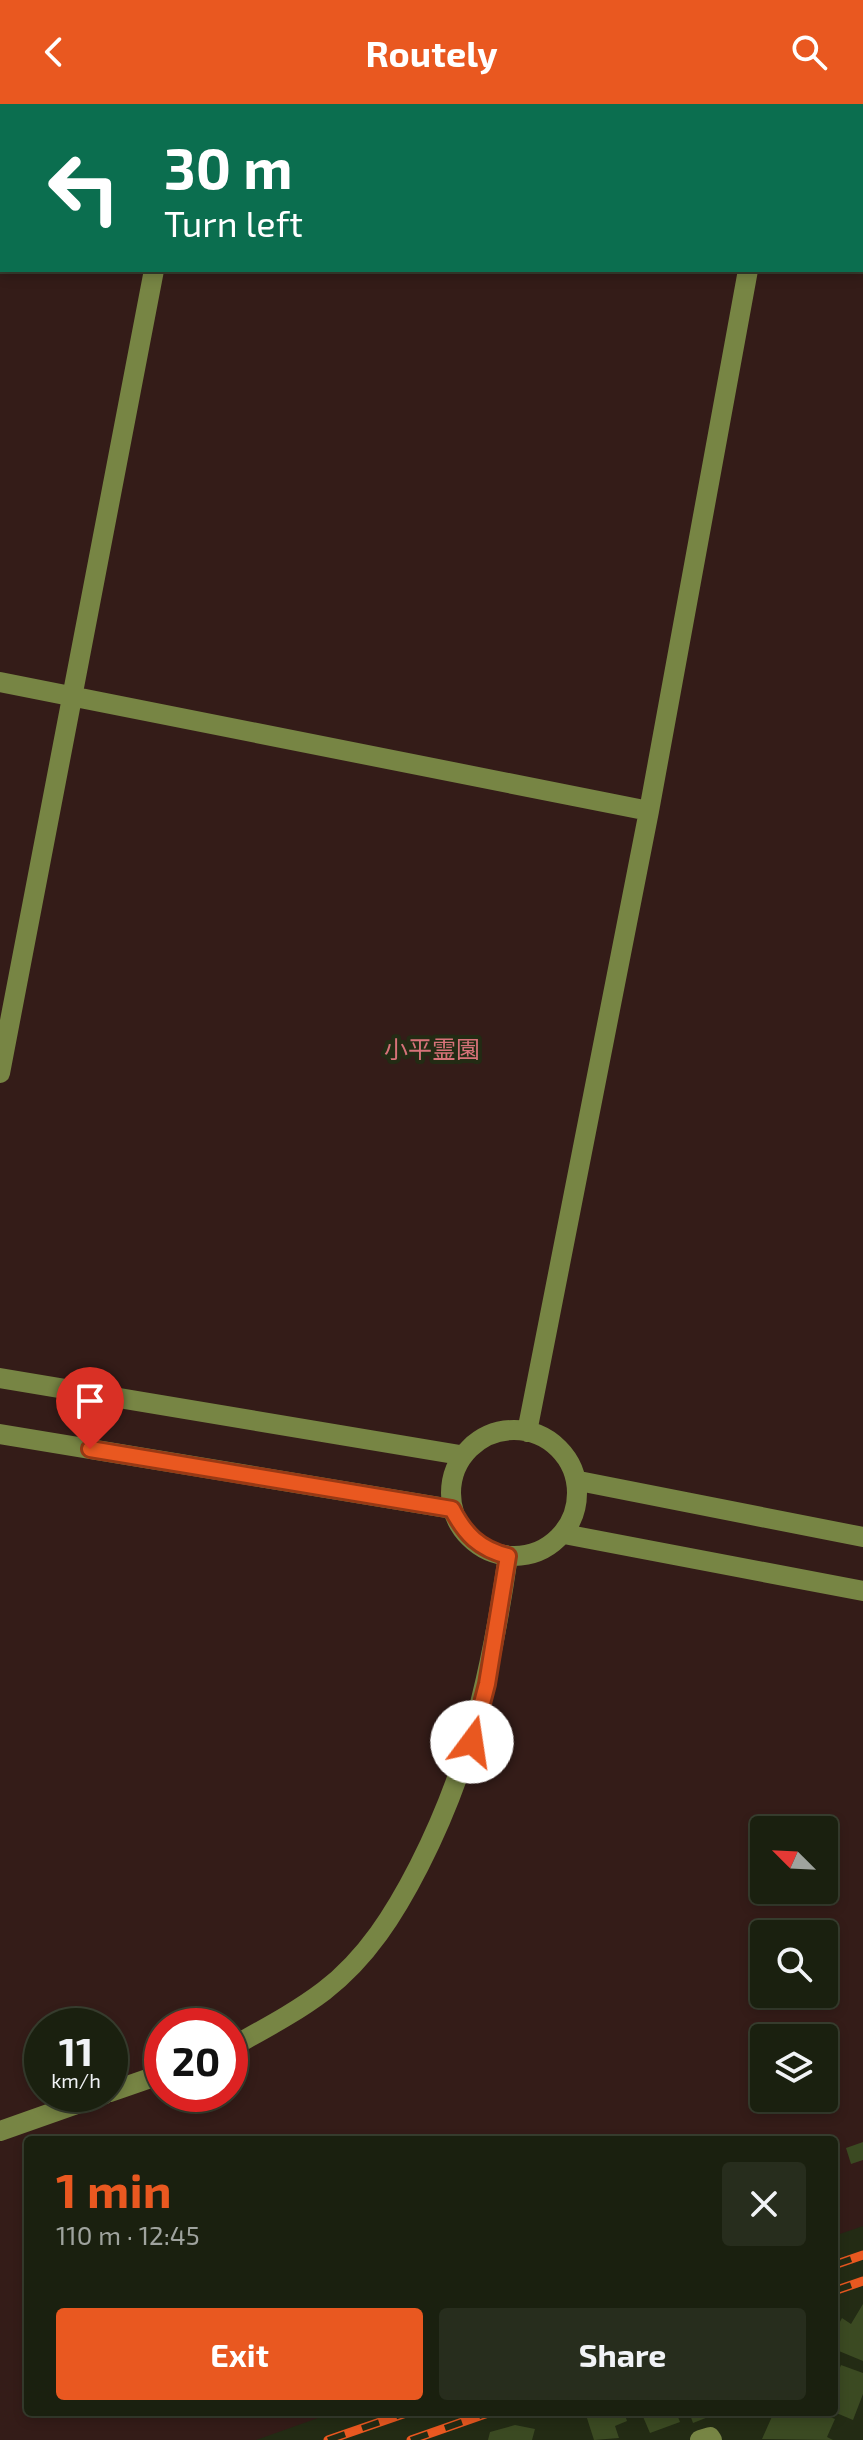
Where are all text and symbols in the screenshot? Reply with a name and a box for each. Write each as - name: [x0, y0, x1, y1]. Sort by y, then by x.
- icon: back: [32, 30, 76, 74]
- icon: search: [787, 30, 831, 74]
- text: Routely: [365, 31, 498, 74]
- text: 30 m: [164, 133, 293, 200]
- icon: left: [32, 136, 136, 240]
- text: Turn left: [164, 201, 303, 244]
- park label: 小平霊園: [384, 1034, 480, 1063]
- pin: [56, 1367, 124, 1449]
- icon: arrive: [68, 1379, 112, 1423]
- position arrow: [430, 1700, 514, 1784]
- north arrow: [750, 1816, 838, 1904]
- map controls: [750, 1816, 838, 2112]
- button: search: [750, 1920, 838, 2008]
- speed limit sign: 20: [144, 2008, 248, 2112]
- button: layers: [750, 2024, 838, 2112]
- text: 11: [59, 2026, 93, 2074]
- text: km/h: [51, 2068, 101, 2092]
- text: 1 min: [56, 2160, 172, 2218]
- button: close: [722, 2162, 806, 2246]
- text: 110 m · 12:45: [56, 2219, 200, 2250]
- button: Exit: [56, 2308, 423, 2400]
- button: Share: [439, 2308, 806, 2400]

